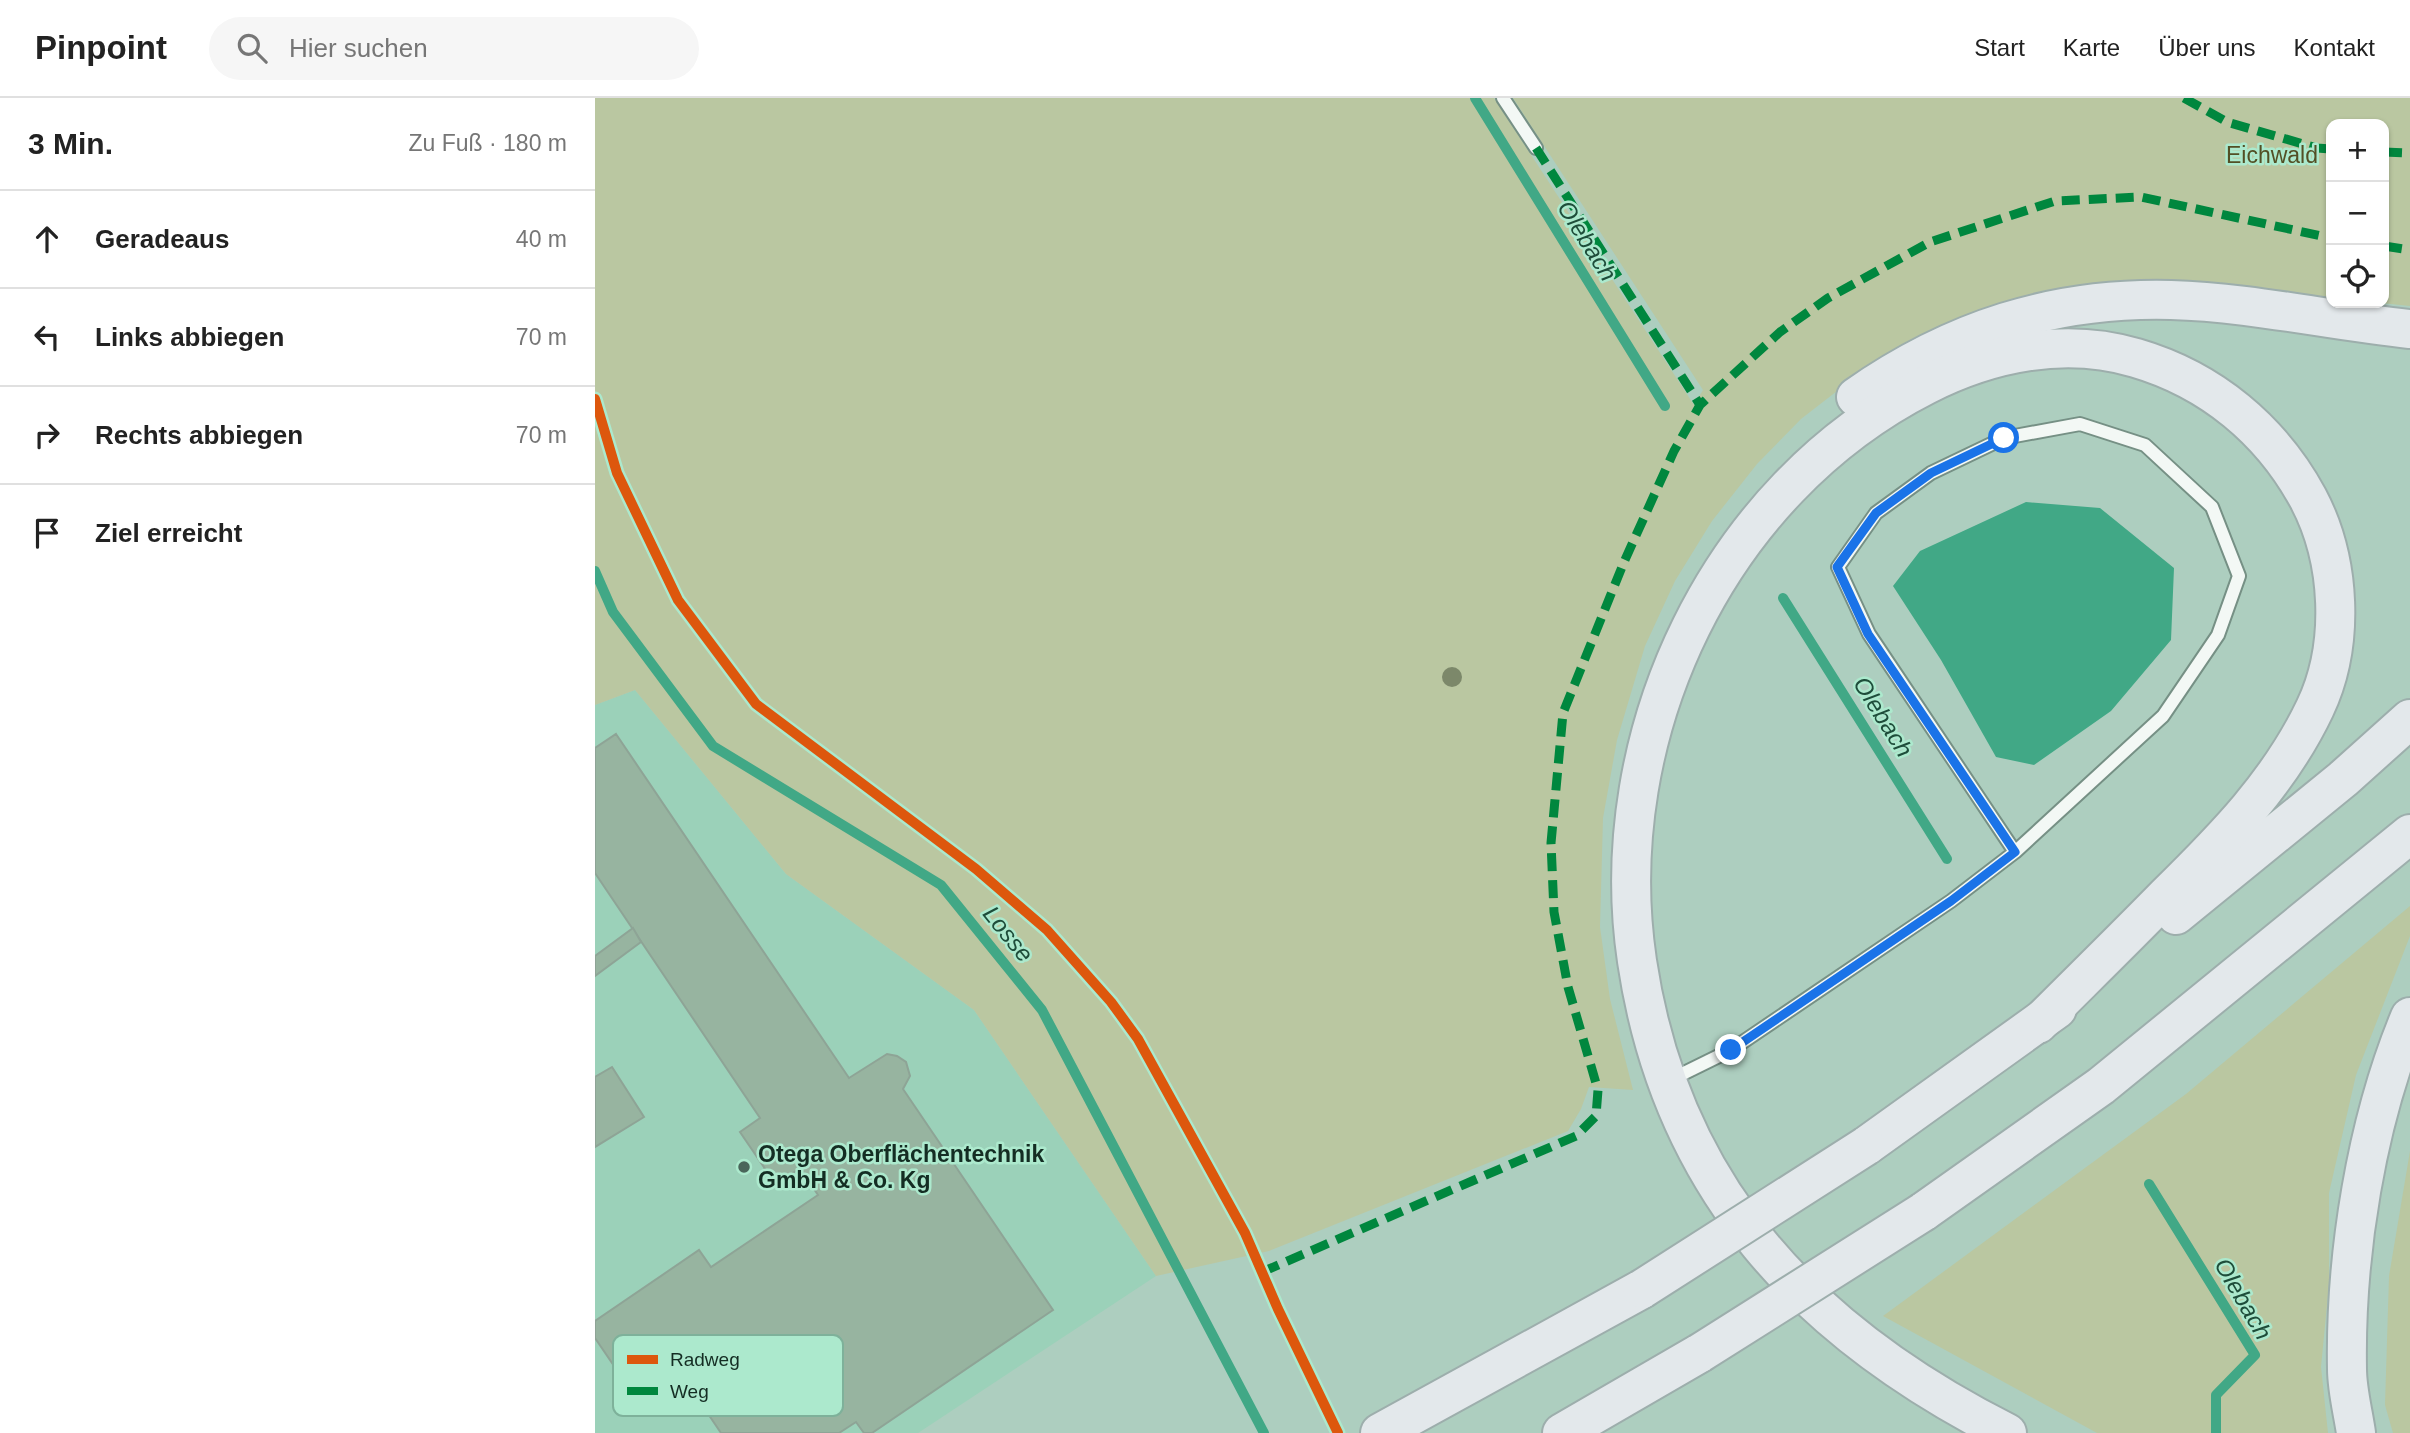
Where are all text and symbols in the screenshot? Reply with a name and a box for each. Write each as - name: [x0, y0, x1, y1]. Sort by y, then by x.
- search box: [209, 17, 699, 80]
- text: Pinpoint: [35, 29, 167, 66]
- icon: search: [233, 29, 271, 67]
- text: Hier suchen: [289, 33, 428, 63]
- text: Start: [1974, 34, 2025, 61]
- text: Karte: [2063, 34, 2120, 61]
- text: Über uns: [2158, 34, 2256, 61]
- text: Kontakt: [2294, 34, 2375, 61]
- map controls: [2326, 119, 2389, 308]
- button: +: [2326, 119, 2389, 182]
- text: 3 Min.: [28, 127, 113, 160]
- text: Zu Fuß · 180 m: [409, 130, 567, 156]
- park label: Eichwald: [2226, 142, 2318, 168]
- button: −: [2326, 182, 2389, 245]
- water label: Olebach: [1552, 196, 1623, 286]
- icon: ahead: [28, 220, 66, 258]
- text: Geradeaus: [95, 224, 229, 254]
- text: 40 m: [516, 226, 567, 252]
- button: locate: [2326, 245, 2389, 308]
- icon: left: [28, 318, 66, 356]
- text: Links abbiegen: [95, 322, 284, 352]
- text: 70 m: [516, 324, 567, 350]
- icon: right: [28, 416, 66, 454]
- text: Rechts abbiegen: [95, 420, 303, 450]
- text: 70 m: [516, 422, 567, 448]
- route start: [1988, 422, 2019, 453]
- icon: arrive: [28, 514, 66, 552]
- text: Ziel erreicht: [95, 518, 242, 548]
- water label: Olebach: [1848, 672, 1919, 762]
- water label: Losse: [978, 900, 1039, 967]
- route end: [1715, 1034, 1746, 1065]
- place label: Otega Oberflächentechnik GmbH & Co. Kg: [758, 1141, 1045, 1193]
- marker: Otega Oberflächentechnik GmbH & Co. Kg: [736, 1159, 752, 1175]
- water label: Olebach: [2209, 1253, 2277, 1344]
- legend: [613, 1335, 843, 1416]
- text: Radweg: [670, 1349, 740, 1370]
- text: Weg: [670, 1381, 709, 1402]

